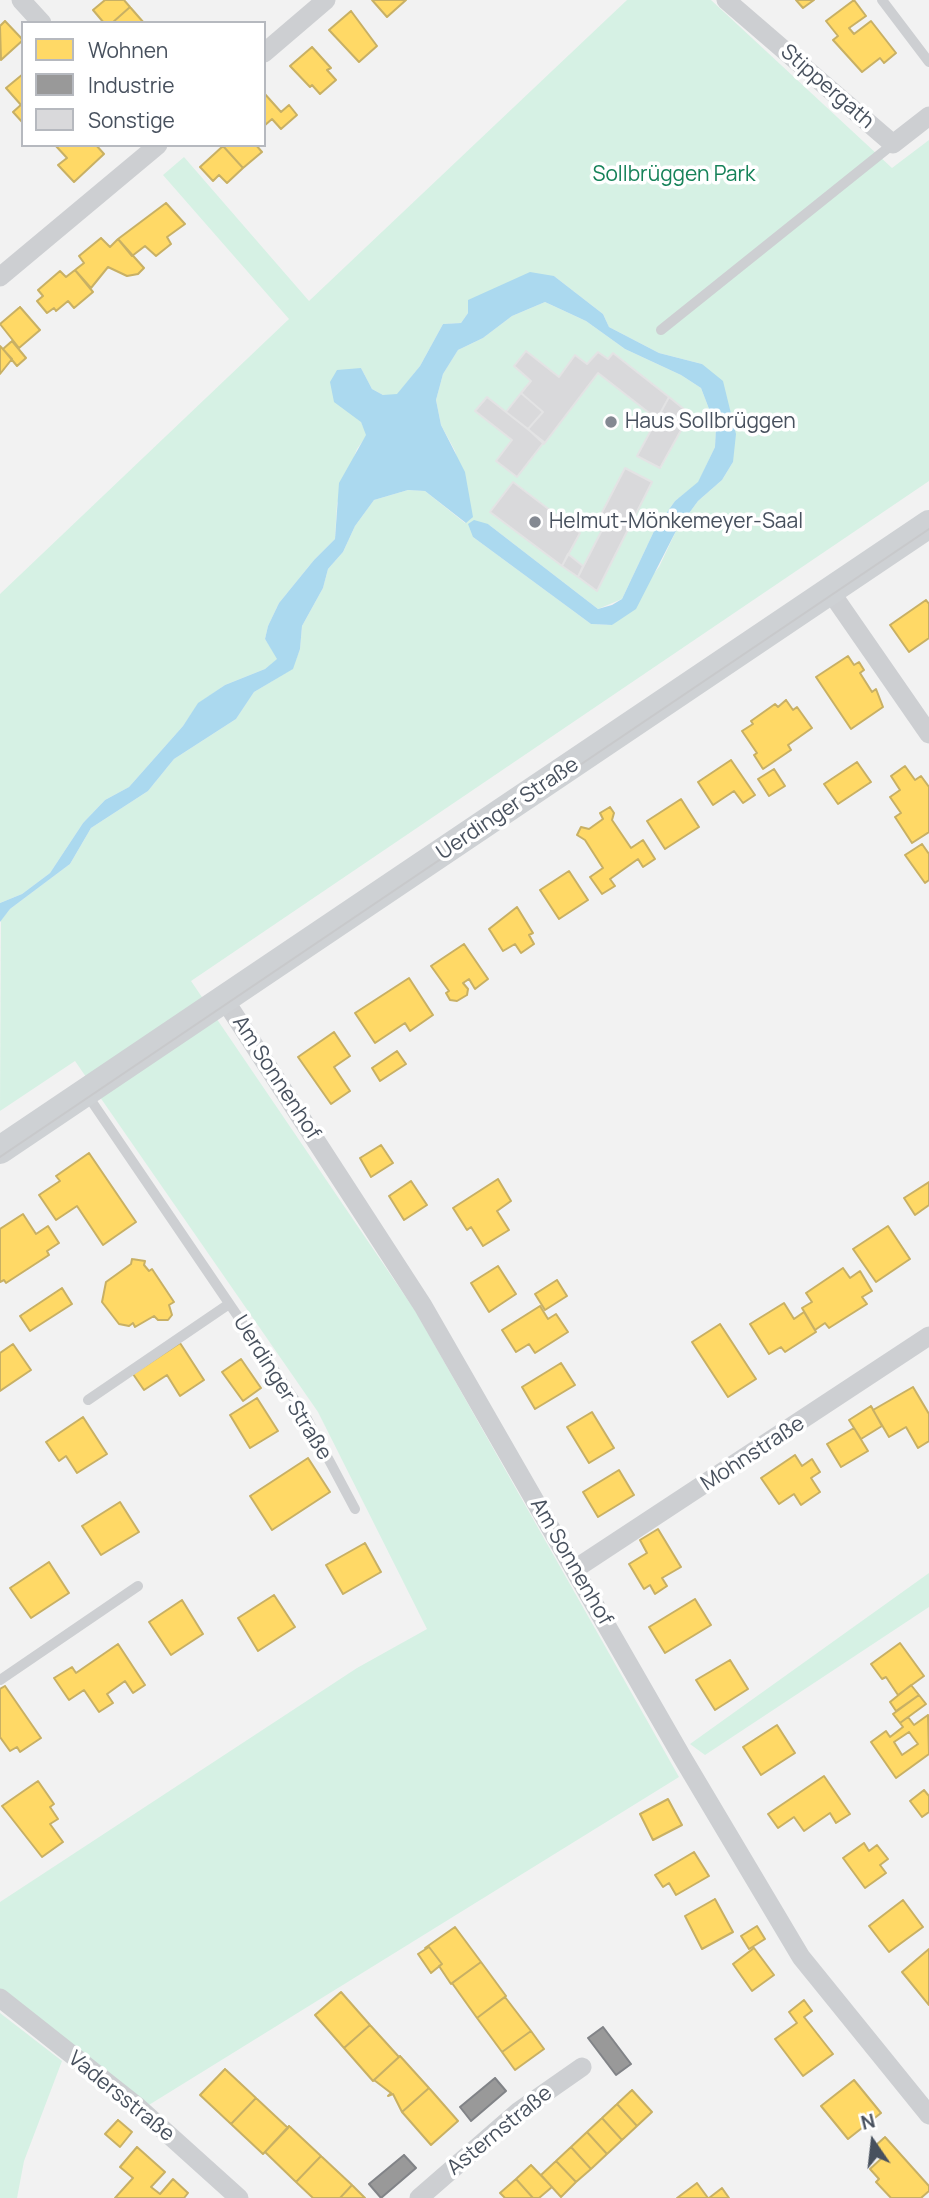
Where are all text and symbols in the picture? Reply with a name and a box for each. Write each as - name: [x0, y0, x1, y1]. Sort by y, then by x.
- legend: [21, 21, 266, 147]
- text: Wohnen: [88, 36, 168, 64]
- street label: Stippergath: [775, 40, 879, 134]
- text: Industrie: [88, 71, 174, 99]
- text: Sonstige: [88, 106, 175, 134]
- park label: Sollbrüggen Park: [593, 162, 755, 188]
- place label: Haus Sollbrüggen: [625, 409, 796, 435]
- marker: Haus Sollbrüggen: [603, 414, 619, 430]
- place label: Helmut-Mönkemeyer-Saal: [549, 509, 803, 535]
- marker: Helmut-Mönkemeyer-Saal: [527, 514, 543, 530]
- street label: Uerdinger Straße: [432, 752, 584, 866]
- street label: Am Sonnenhof: [227, 1011, 325, 1145]
- street label: Uerdinger Straße: [227, 1311, 337, 1465]
- street label: Mohnstraße: [697, 1411, 809, 1497]
- street label: Am Sonnenhof: [525, 1494, 617, 1630]
- street label: Vadersstraße: [63, 2046, 179, 2148]
- street label: Asternstraße: [442, 2081, 558, 2181]
- north arrow: [838, 2107, 908, 2177]
- text: N: [858, 2107, 878, 2136]

